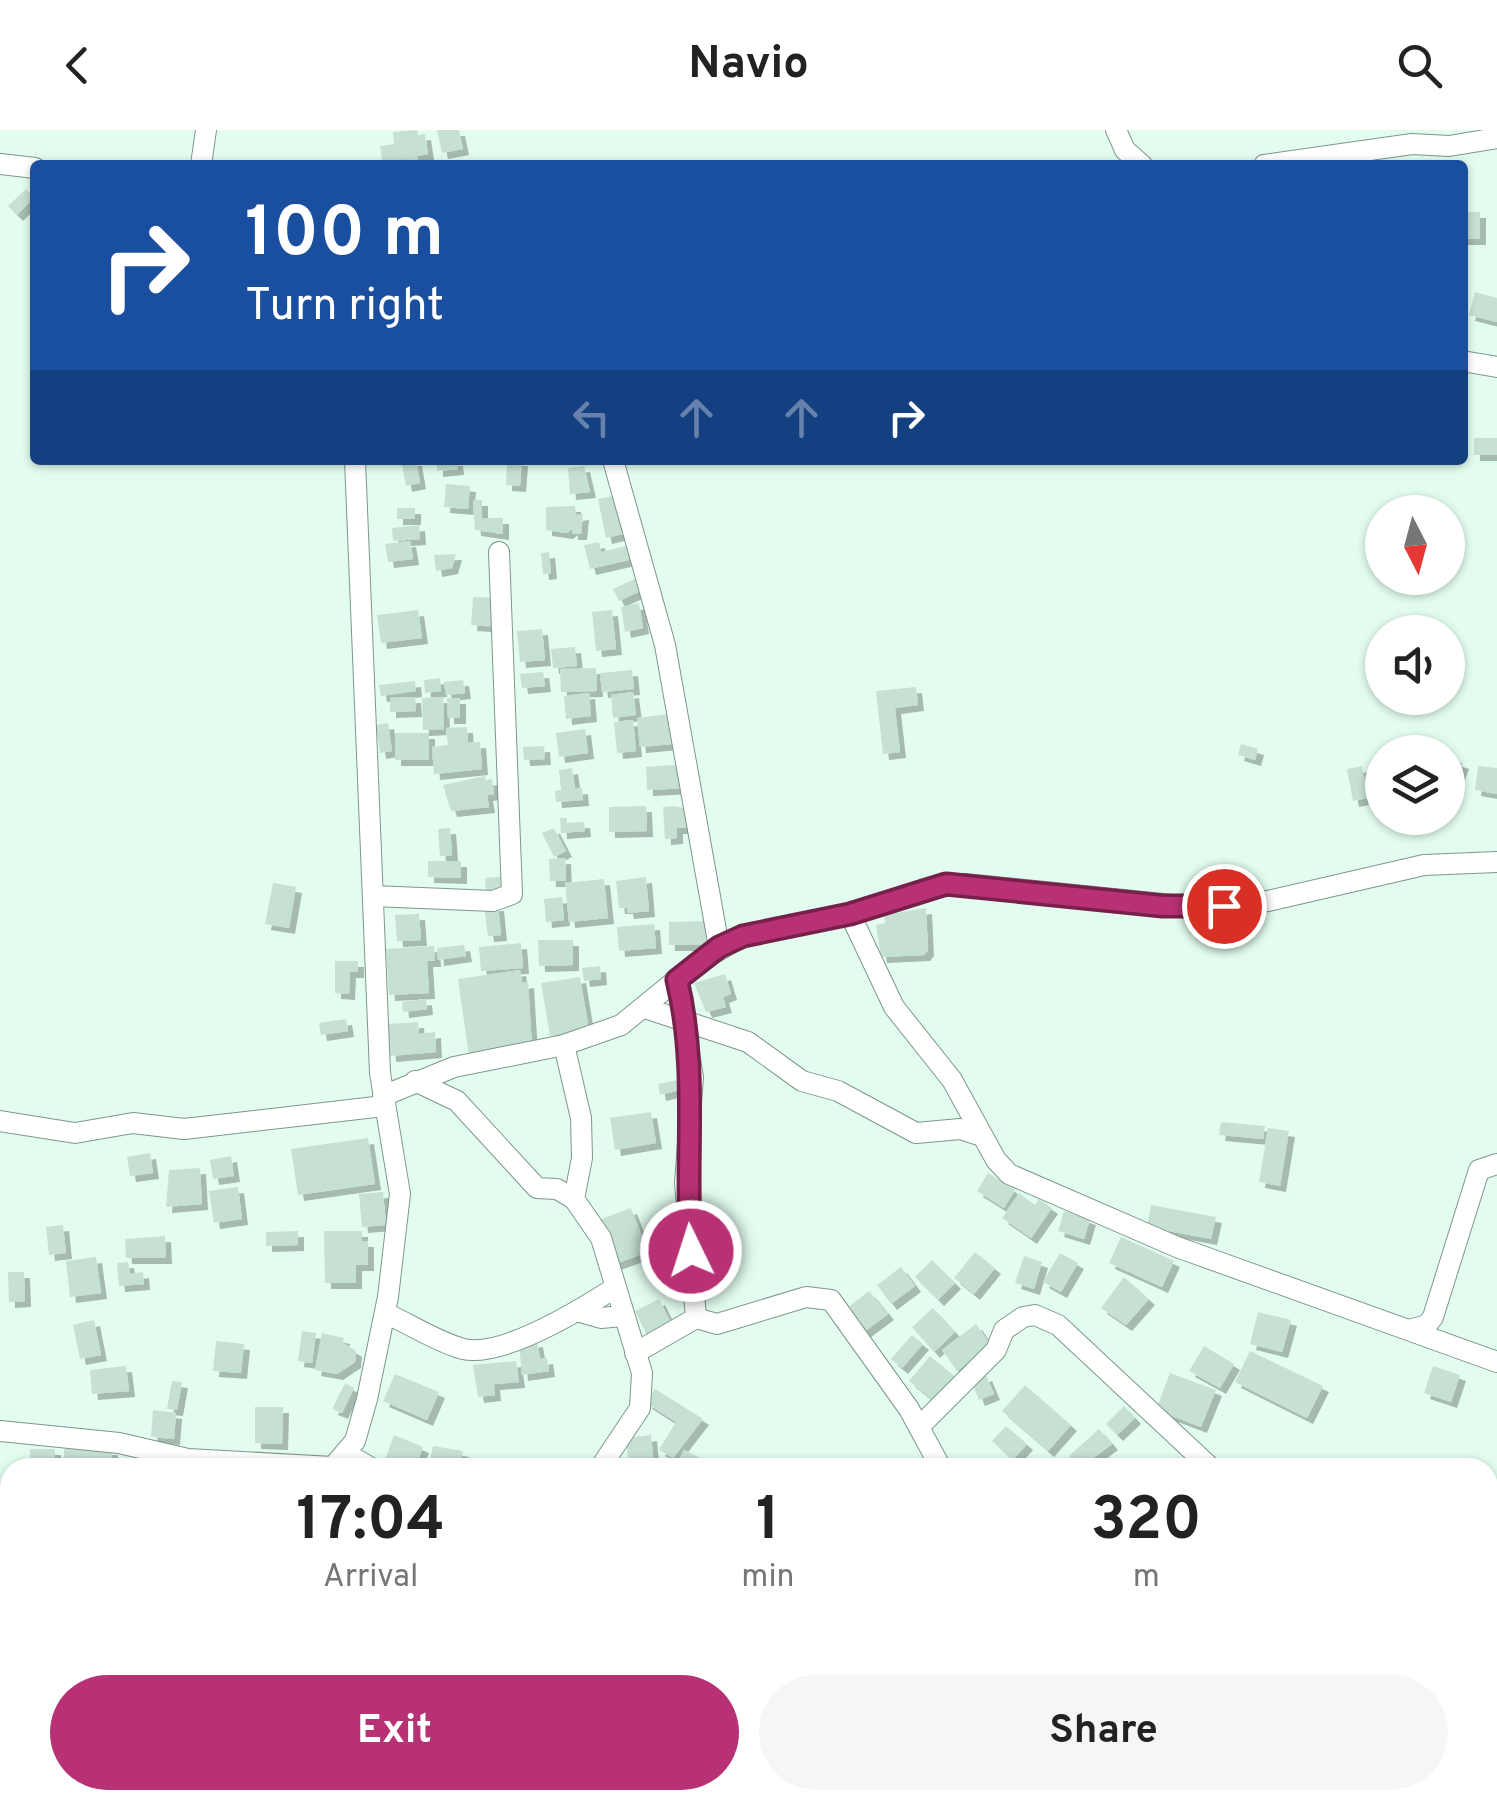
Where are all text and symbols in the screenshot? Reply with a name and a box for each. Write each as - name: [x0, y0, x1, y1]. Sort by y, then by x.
- text: Navio: [688, 37, 809, 94]
- icon: back: [50, 38, 105, 93]
- icon: search: [1392, 38, 1447, 93]
- text: 100 m: [245, 192, 444, 281]
- icon: right: [80, 200, 210, 330]
- text: Turn right: [245, 279, 444, 336]
- icon: left: [564, 390, 619, 445]
- icon: ahead: [669, 390, 724, 445]
- icon: ahead: [774, 390, 829, 445]
- icon: right: [879, 390, 934, 445]
- north arrow: [1365, 495, 1465, 595]
- map controls: [1365, 495, 1465, 835]
- button: sound: [1365, 615, 1465, 715]
- button: layers: [1365, 735, 1465, 835]
- pin: [1182, 864, 1267, 949]
- icon: arrive: [1197, 879, 1252, 934]
- position arrow: [639, 1199, 743, 1303]
- text: 17:04: [296, 1485, 445, 1561]
- text: 1: [756, 1485, 780, 1561]
- text: 320: [1091, 1485, 1202, 1561]
- text: Arrival: [323, 1558, 418, 1598]
- text: min: [741, 1558, 795, 1598]
- text: m: [1133, 1558, 1160, 1598]
- button: Exit: [50, 1675, 739, 1790]
- button: Share: [759, 1675, 1448, 1790]

